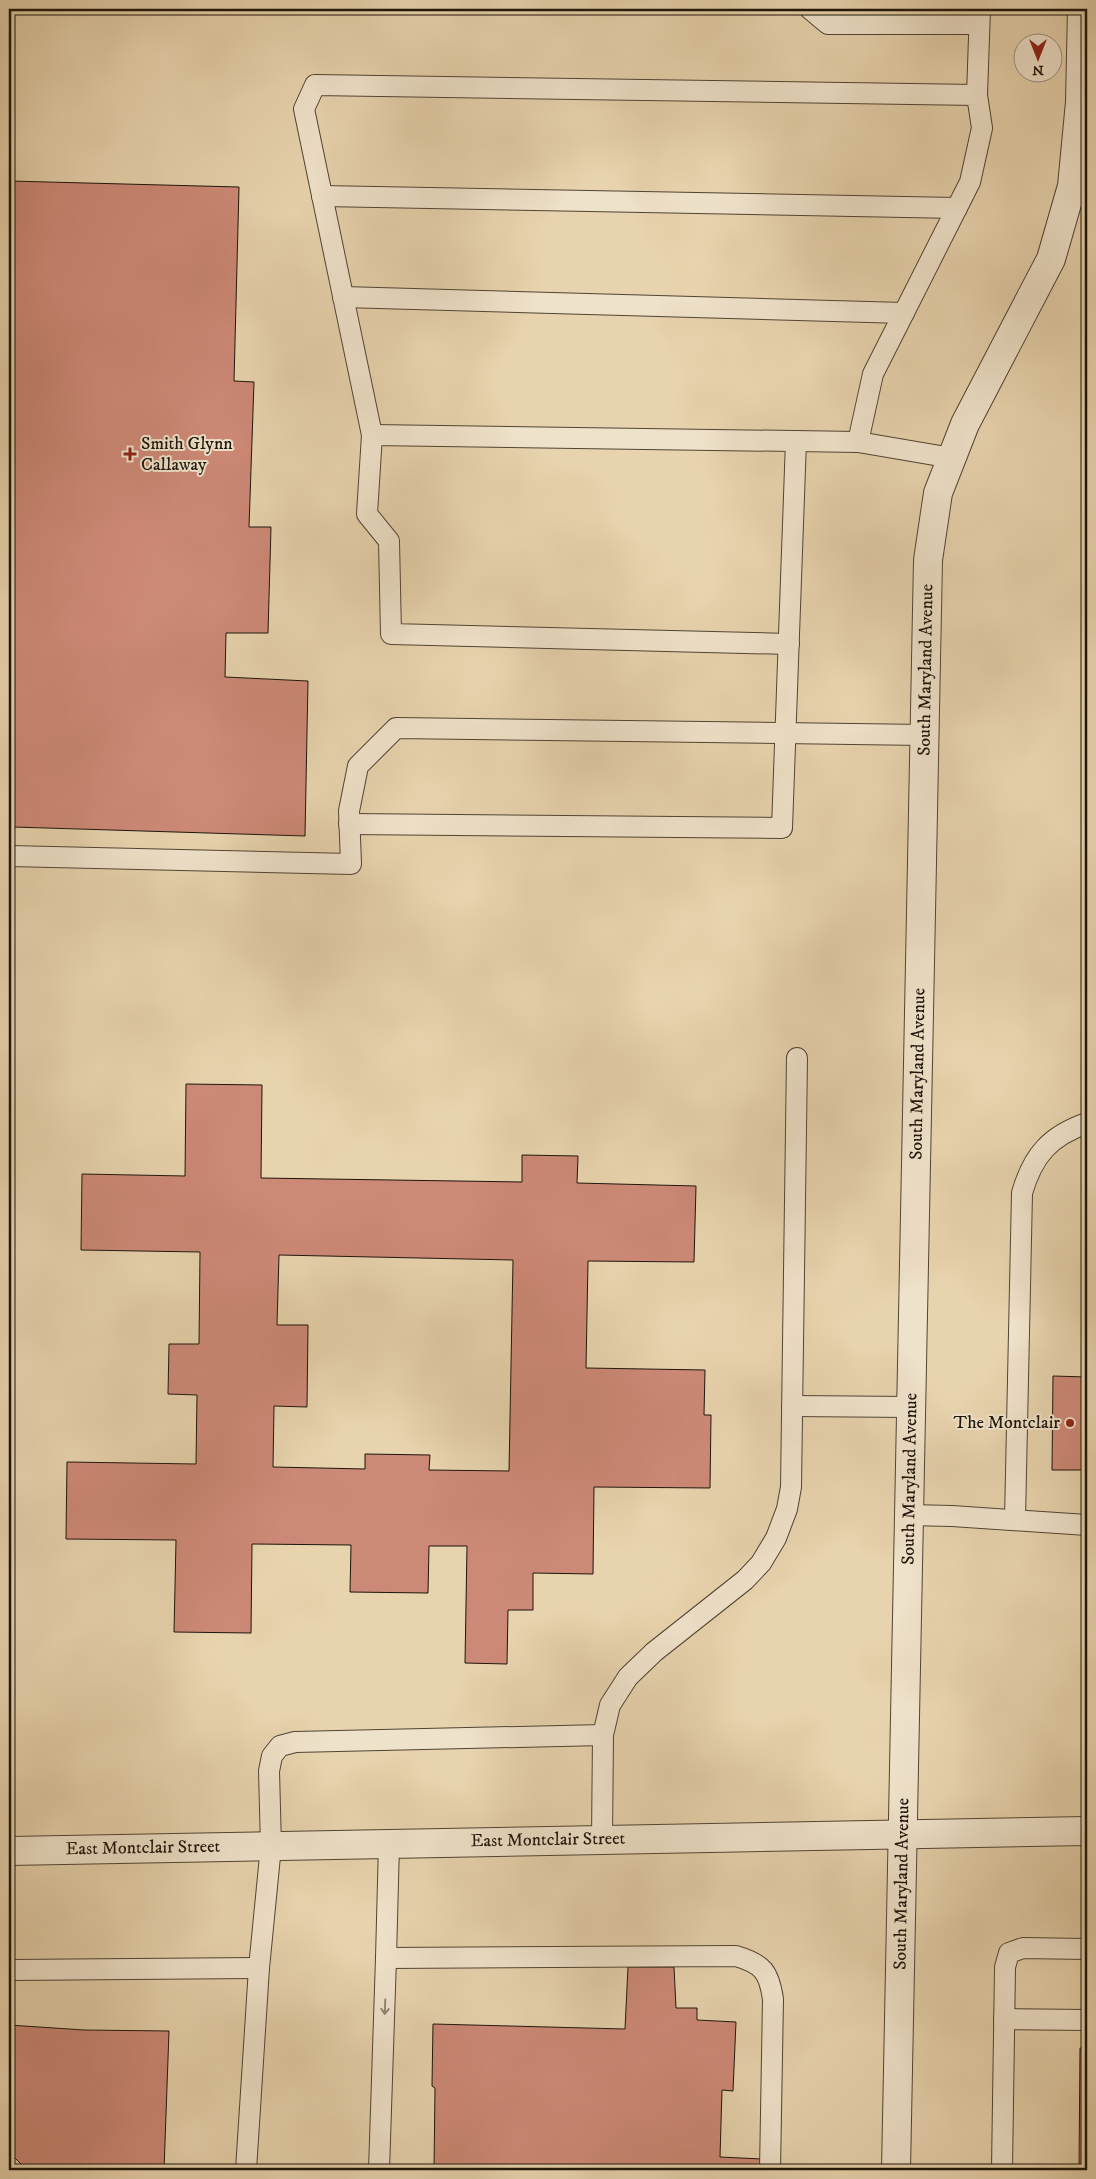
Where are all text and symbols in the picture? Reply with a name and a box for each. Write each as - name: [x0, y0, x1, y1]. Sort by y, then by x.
- north arrow: [1014, 32, 1064, 82]
- text: N: [1032, 61, 1044, 79]
- place label: Smith Glynn Callaway: [141, 433, 233, 476]
- marker: Smith Glynn Callaway: [123, 447, 137, 461]
- street label: South Maryland Avenue: [913, 584, 939, 756]
- street label: South Maryland Avenue: [905, 988, 931, 1160]
- street label: South Maryland Avenue: [897, 1393, 923, 1565]
- place label: The Montclair: [954, 1412, 1060, 1434]
- marker: The Montclair: [1064, 1417, 1076, 1429]
- street label: South Maryland Avenue: [889, 1798, 915, 1970]
- street label: East Montclair Street: [471, 1828, 626, 1852]
- street label: East Montclair Street: [66, 1836, 221, 1860]
- one-way arrow: [380, 1998, 389, 2014]

